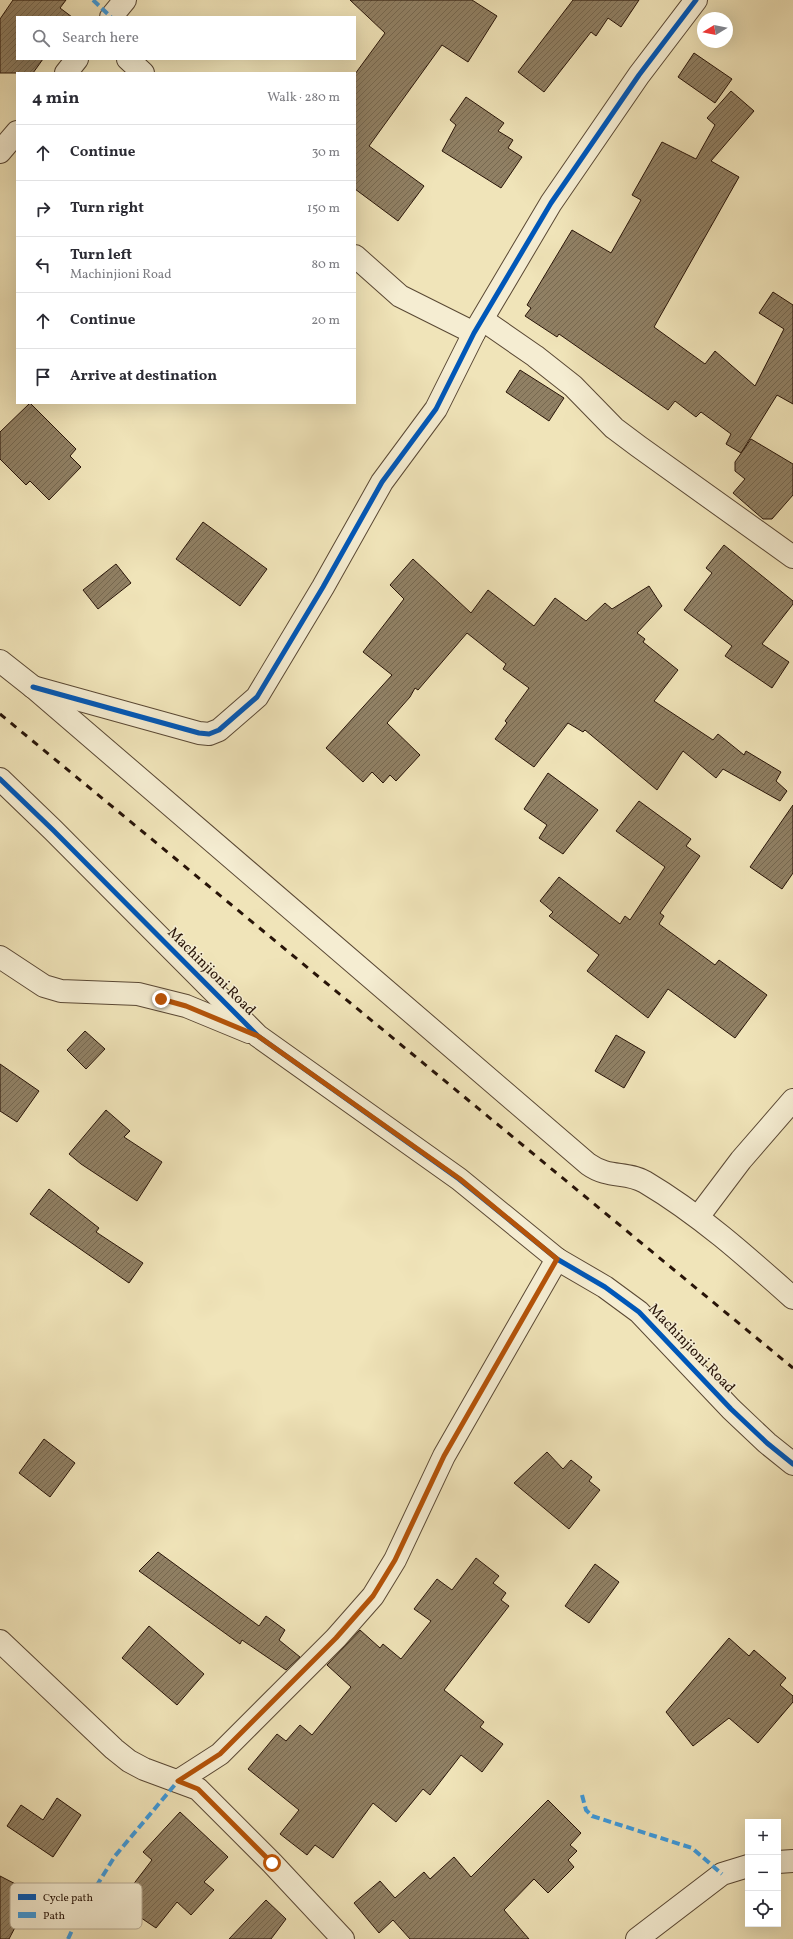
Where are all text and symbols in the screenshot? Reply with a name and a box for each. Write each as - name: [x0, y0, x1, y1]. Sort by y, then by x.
- north arrow: [697, 12, 733, 48]
- search box: [16, 16, 356, 60]
- icon: search: [30, 27, 52, 49]
- text: Search here: [62, 28, 139, 49]
- text: 4 min: [32, 87, 79, 110]
- text: Walk · 280 m: [267, 89, 340, 107]
- icon: ahead: [32, 142, 54, 164]
- text: Continue: [70, 142, 135, 163]
- text: 30 m: [312, 144, 340, 162]
- icon: right: [32, 198, 54, 220]
- text: Turn right: [70, 198, 144, 219]
- text: 150 m: [307, 200, 340, 218]
- text: Turn left: [70, 245, 132, 266]
- icon: left: [32, 254, 54, 276]
- text: 80 m: [311, 256, 340, 274]
- text: Machinjioni Road: [70, 266, 172, 284]
- icon: ahead: [32, 310, 54, 332]
- text: Continue: [70, 310, 135, 331]
- text: 20 m: [311, 312, 340, 330]
- icon: arrive: [32, 366, 54, 388]
- text: Arrive at destination: [70, 366, 217, 387]
- street label: Machinjioni Road: [162, 923, 260, 1021]
- route end: [152, 990, 170, 1008]
- street label: Machinjioni Road: [643, 1300, 739, 1398]
- map controls: [745, 1819, 781, 1927]
- button: +: [745, 1819, 781, 1855]
- route start: [263, 1854, 281, 1872]
- button: −: [745, 1855, 781, 1891]
- legend: [10, 1883, 142, 1929]
- text: Cycle path: [43, 1891, 93, 1906]
- button: locate: [745, 1891, 781, 1927]
- text: Path: [43, 1909, 66, 1924]

